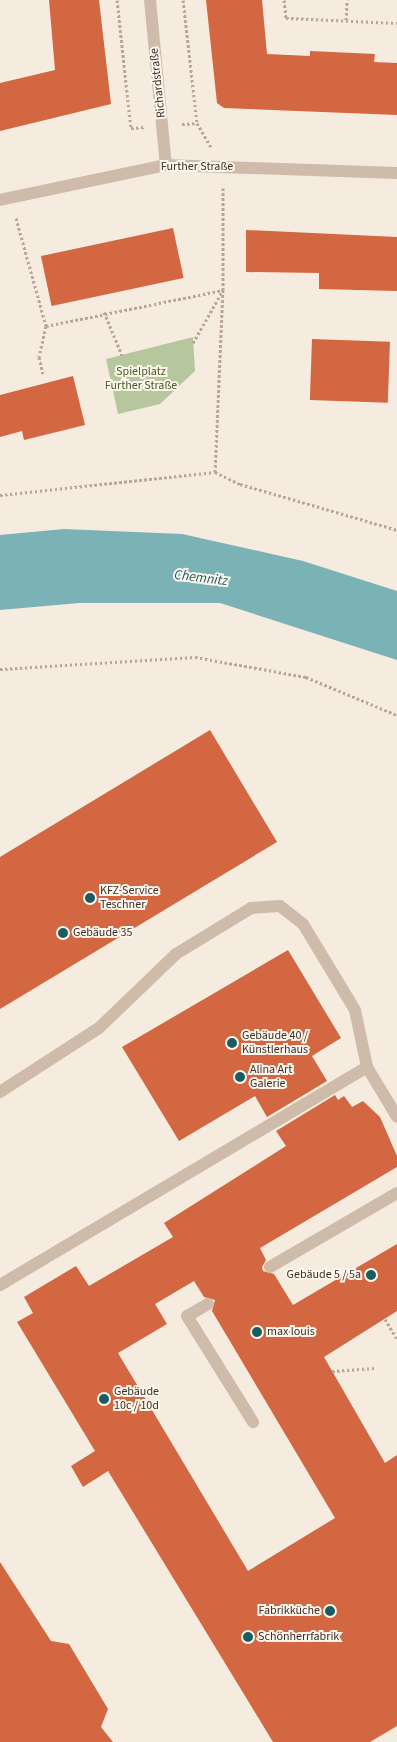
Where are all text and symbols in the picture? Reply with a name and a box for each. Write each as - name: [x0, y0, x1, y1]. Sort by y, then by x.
- street label: Richardstraße: [147, 47, 169, 119]
- street label: Further Straße: [161, 160, 233, 174]
- park label: Spielplatz Further Straße: [105, 365, 177, 393]
- water label: Chemnitz: [173, 566, 229, 590]
- place label: KFZ-Service Teschner: [100, 884, 159, 912]
- marker: KFZ-Service Teschner: [84, 892, 96, 904]
- place label: Gebäude 35: [73, 926, 132, 940]
- marker: Gebäude 35: [57, 927, 69, 939]
- place label: Gebäude 40 / Künstlerhaus: [242, 1029, 308, 1057]
- marker: Gebäude 40 / Künstlerhaus: [226, 1037, 238, 1049]
- place label: Alina Art Galerie: [250, 1063, 292, 1091]
- marker: Alina Art Galerie: [234, 1071, 246, 1083]
- place label: Gebäude 5 / 5a: [287, 1268, 361, 1282]
- marker: Gebäude 5 / 5a: [365, 1269, 377, 1281]
- place label: max louis: [267, 1325, 315, 1339]
- marker: max louis: [251, 1326, 263, 1338]
- place label: Gebäude 10c / 10d: [114, 1385, 159, 1413]
- marker: Gebäude 10c / 10d: [98, 1393, 110, 1405]
- place label: Fabrikküche: [258, 1604, 320, 1618]
- marker: Fabrikküche: [324, 1605, 336, 1617]
- place label: Schönherrfabrik: [258, 1630, 339, 1644]
- marker: Schönherrfabrik: [242, 1631, 254, 1643]

